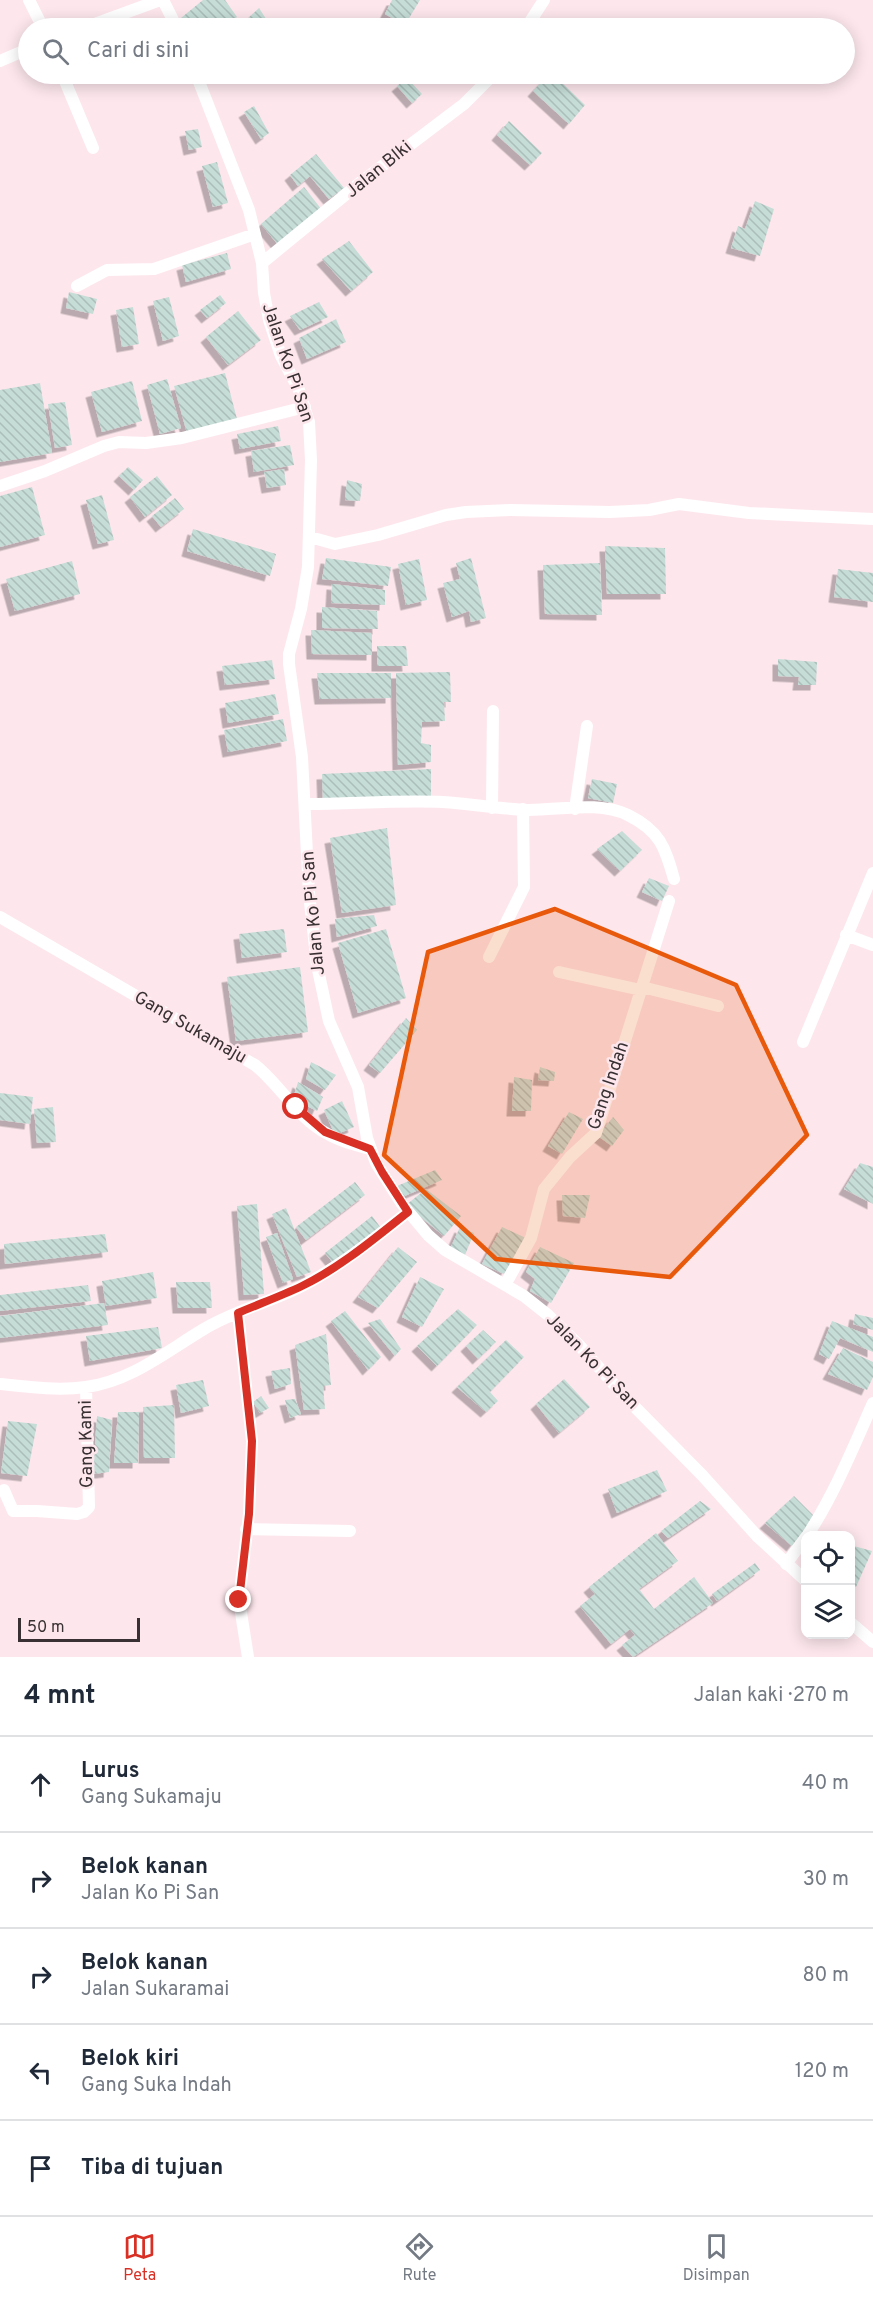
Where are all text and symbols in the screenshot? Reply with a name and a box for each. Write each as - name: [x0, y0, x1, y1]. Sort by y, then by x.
- search box: [18, 18, 855, 84]
- icon: search: [39, 35, 72, 68]
- text: Cari di sini: [87, 38, 189, 65]
- street label: Jalan Blki: [341, 136, 417, 204]
- street label: Jalan Ko Pi San: [256, 300, 318, 426]
- street label: Jalan Ko Pi San: [297, 850, 331, 976]
- street label: Gang Sukamaju: [129, 986, 251, 1070]
- street label: Gang Indah: [583, 1039, 635, 1133]
- route start: [282, 1093, 308, 1119]
- street label: Jalan Ko Pi San: [540, 1309, 644, 1415]
- street label: Gang Kami: [75, 1400, 99, 1488]
- map controls: [801, 1531, 855, 1639]
- button: locate: [801, 1531, 855, 1585]
- button: layers: [801, 1585, 855, 1639]
- route end: [225, 1586, 251, 1612]
- scale bar: [18, 1615, 140, 1642]
- text: 50 m: [27, 1618, 65, 1638]
- text: 4 mnt: [24, 1680, 95, 1713]
- text: Jalan kaki · 270 m: [693, 1683, 849, 1709]
- text: Lurus: [81, 1758, 140, 1785]
- icon: ahead: [24, 1768, 57, 1801]
- text: 40 m: [802, 1771, 849, 1797]
- text: Gang Sukamaju: [81, 1785, 222, 1811]
- text: Belok kanan: [81, 1854, 208, 1881]
- icon: right: [24, 1864, 57, 1897]
- text: 30 m: [803, 1867, 849, 1893]
- text: Jalan Ko Pi San: [81, 1881, 219, 1907]
- text: Belok kanan: [81, 1950, 208, 1977]
- icon: right: [24, 1960, 57, 1993]
- text: 80 m: [803, 1963, 849, 1989]
- text: Jalan Sukaramai: [81, 1977, 229, 2003]
- text: Belok kiri: [81, 2046, 179, 2073]
- icon: left: [24, 2056, 57, 2089]
- text: 120 m: [795, 2059, 849, 2085]
- text: Gang Suka Indah: [81, 2073, 232, 2099]
- icon: arrive: [24, 2152, 57, 2185]
- text: Tiba di tujuan: [81, 2155, 223, 2182]
- tab: Peta: [123, 2230, 156, 2286]
- tab: Rute: [402, 2230, 436, 2286]
- tab: Disimpan: [683, 2230, 750, 2286]

